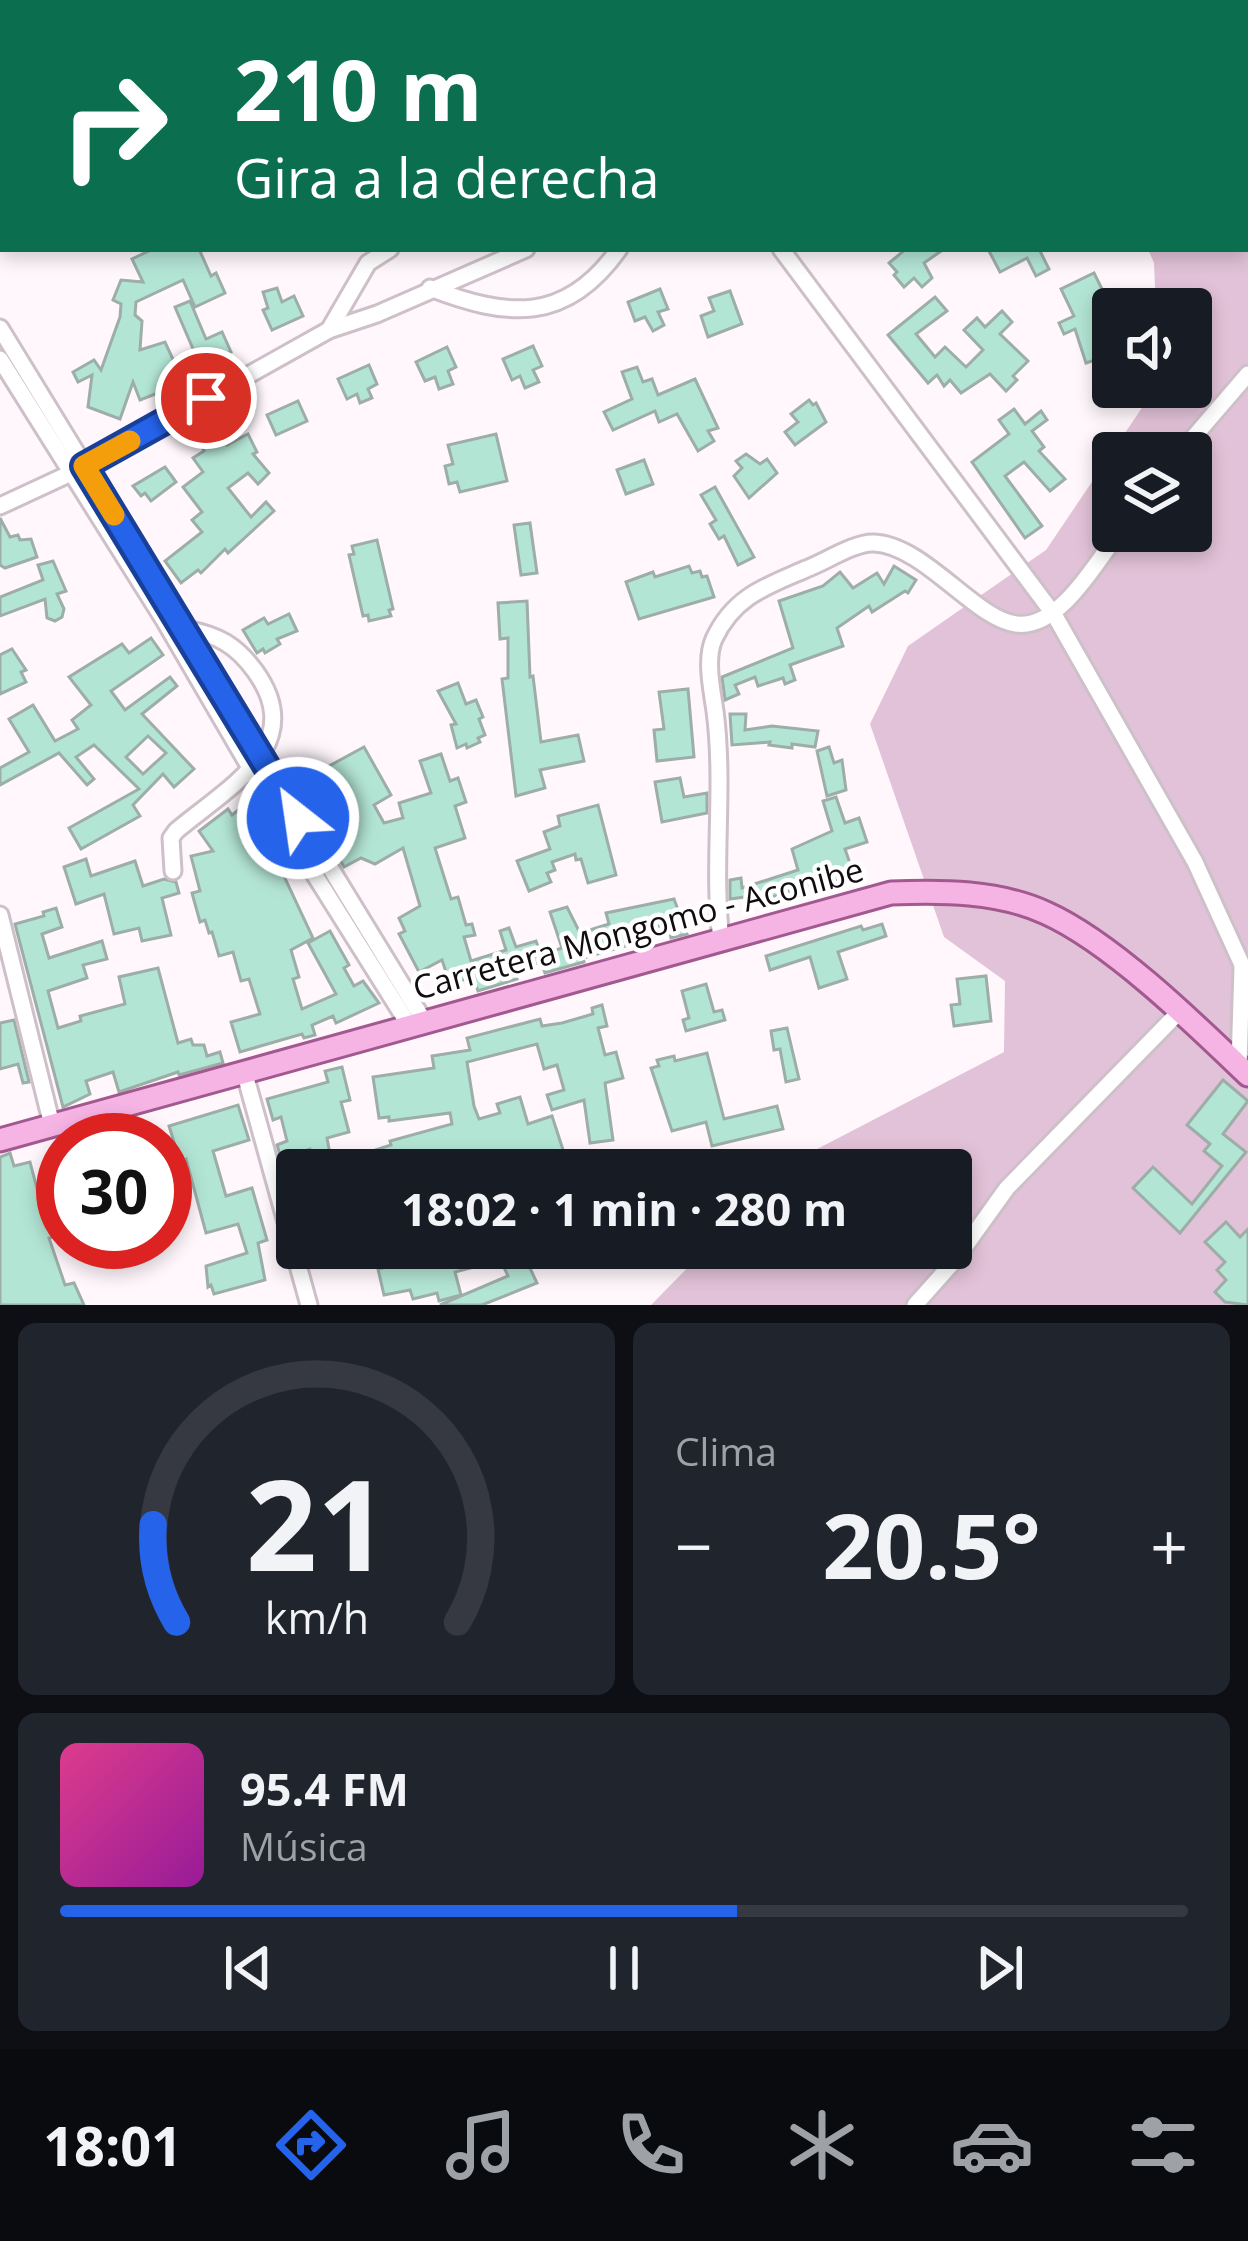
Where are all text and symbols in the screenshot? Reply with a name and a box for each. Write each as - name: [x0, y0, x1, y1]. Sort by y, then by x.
- text: 210 m: [234, 31, 482, 146]
- icon: right: [36, 48, 192, 204]
- text: Gira a la derecha: [234, 140, 659, 214]
- map controls: [1092, 288, 1212, 552]
- button: sound: [1092, 288, 1212, 408]
- pin: [155, 347, 257, 449]
- icon: arrive: [173, 365, 239, 431]
- button: layers: [1092, 432, 1212, 552]
- position arrow: [235, 755, 361, 881]
- street label: Carretera Mongomo - Aconibe: [408, 846, 868, 1010]
- speed limit sign: 30: [36, 1113, 192, 1269]
- text: 18:02 · 1 min · 280 m: [401, 1178, 847, 1239]
- text: Clima: [675, 1424, 777, 1477]
- text: 21: [245, 1438, 388, 1608]
- text: 20.5°: [822, 1483, 1041, 1605]
- text: −: [675, 1500, 713, 1590]
- text: +: [1150, 1500, 1188, 1590]
- text: km/h: [264, 1588, 369, 1647]
- text: 95.4 FM: [240, 1758, 409, 1819]
- text: Música: [240, 1819, 368, 1872]
- icon: previous: [215, 1935, 281, 2001]
- icon: pause: [591, 1935, 657, 2001]
- icon: next: [967, 1935, 1033, 2001]
- icon: directions: [269, 2103, 353, 2187]
- icon: music: [439, 2103, 523, 2187]
- icon: phone: [609, 2103, 693, 2187]
- icon: climate: [780, 2103, 864, 2187]
- icon: car: [950, 2103, 1034, 2187]
- icon: filters: [1121, 2103, 1205, 2187]
- text: 18:01: [43, 2108, 182, 2182]

